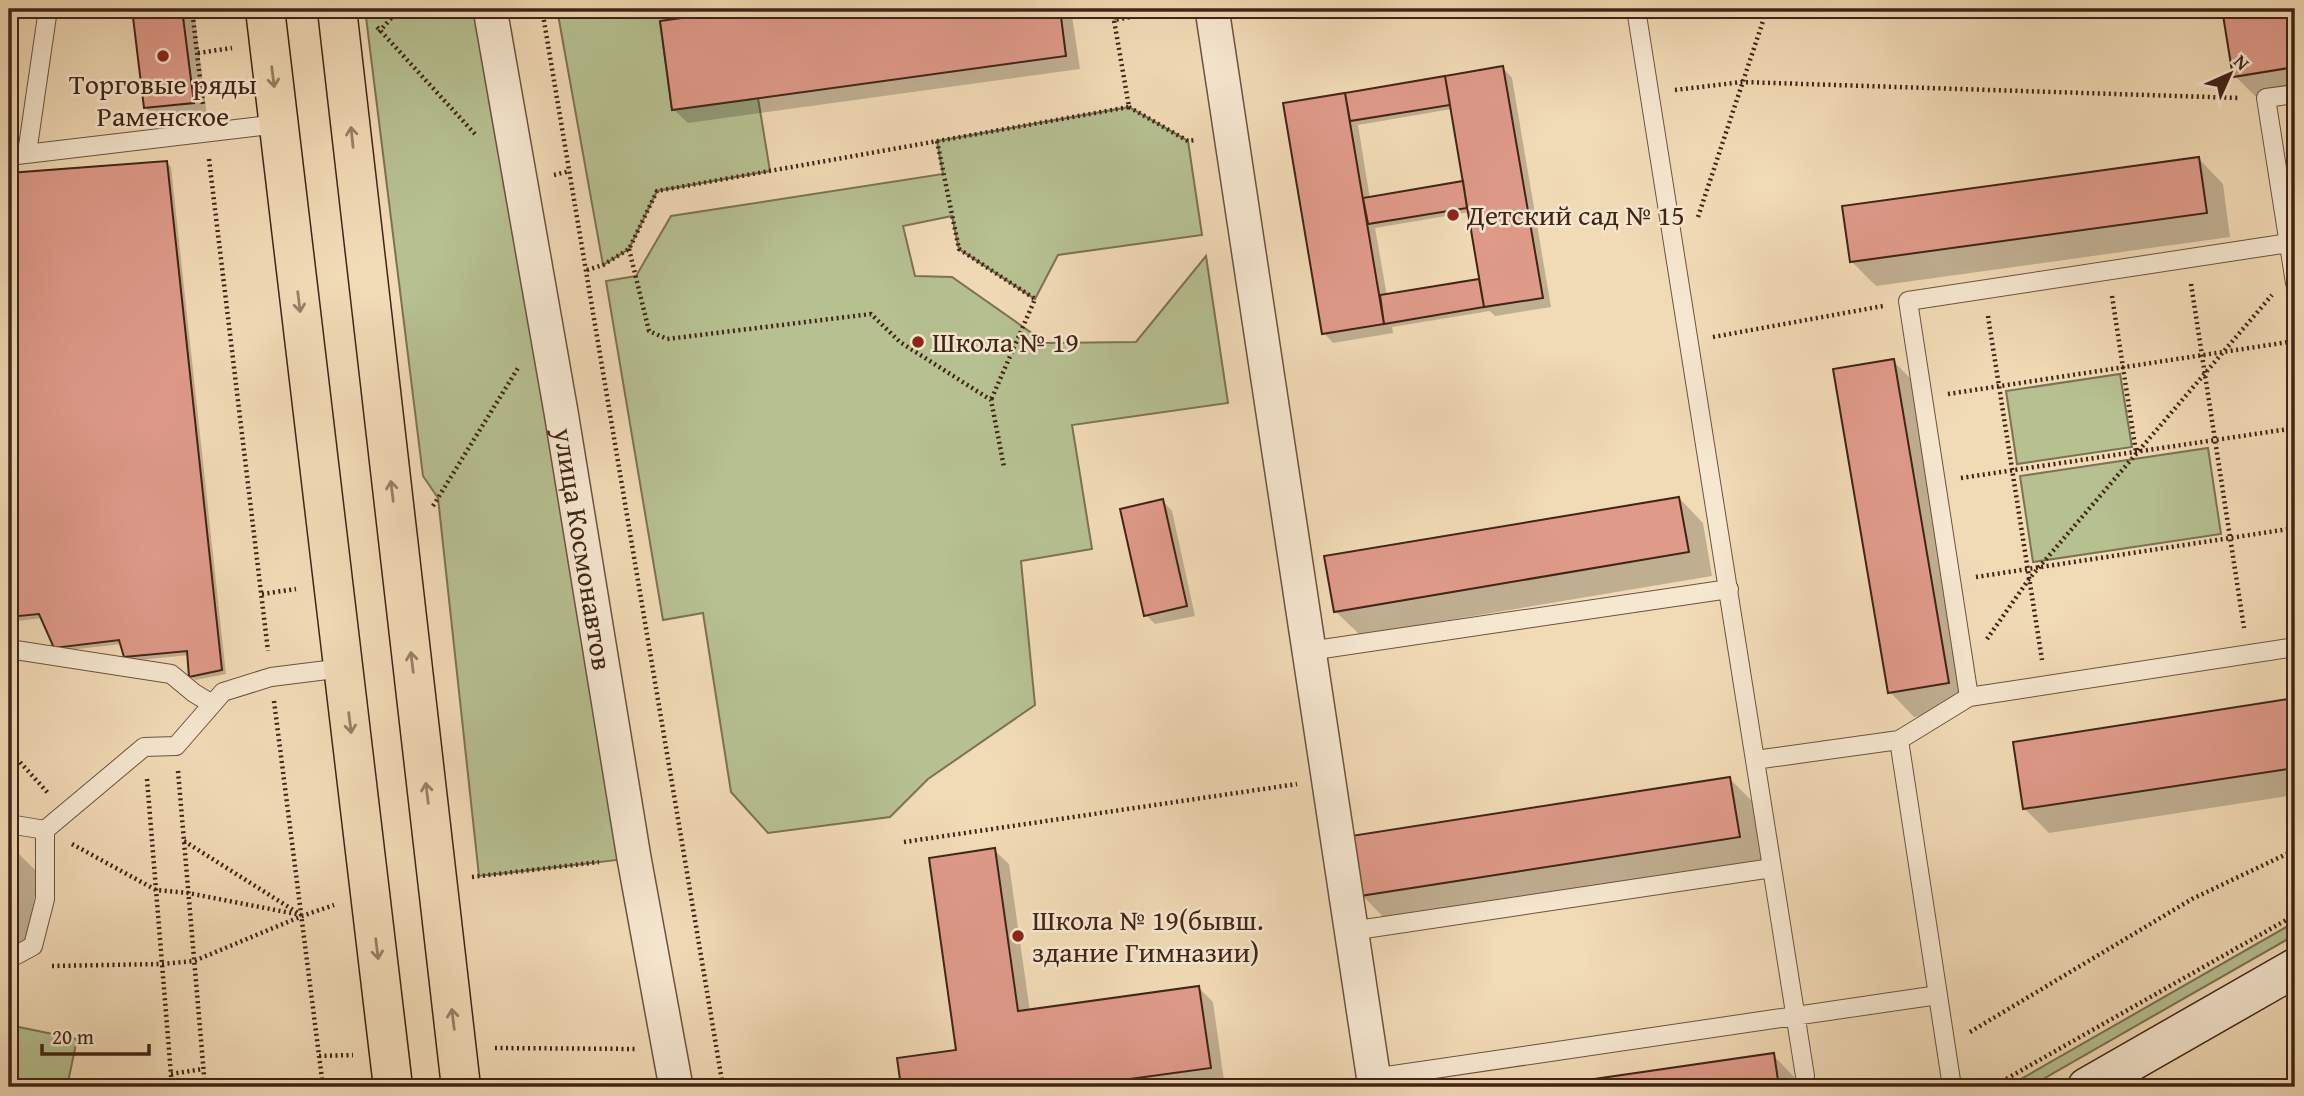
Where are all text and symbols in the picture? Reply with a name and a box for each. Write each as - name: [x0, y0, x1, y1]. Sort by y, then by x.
- north arrow: [2196, 38, 2266, 108]
- marker: Торговые ряды Раменское: [155, 48, 171, 64]
- text: N: [2228, 48, 2257, 77]
- place label: Торговые ряды Раменское: [69, 63, 257, 136]
- one-way arrow: [266, 65, 279, 87]
- one-way arrow: [345, 126, 358, 149]
- place label: Детский сад № 15: [1466, 194, 1685, 235]
- marker: Детский сад № 15: [1445, 207, 1461, 223]
- one-way arrow: [293, 291, 306, 313]
- place label: Школа № 19: [932, 321, 1079, 362]
- marker: Школа № 19: [910, 334, 926, 350]
- street label: улица Космонавтов: [544, 424, 624, 673]
- one-way arrow: [386, 480, 399, 503]
- one-way arrow: [405, 651, 418, 674]
- one-way arrow: [343, 711, 356, 734]
- one-way arrow: [420, 783, 433, 805]
- place label: Школа № 19(бывш. здание Гимназии): [1032, 899, 1263, 972]
- marker: Школа № 19(бывш. здание Гимназии): [1010, 928, 1026, 944]
- one-way arrow: [370, 937, 383, 960]
- one-way arrow: [446, 1009, 459, 1031]
- scale bar: [42, 1012, 149, 1056]
- text: 20 m: [52, 1021, 94, 1052]

